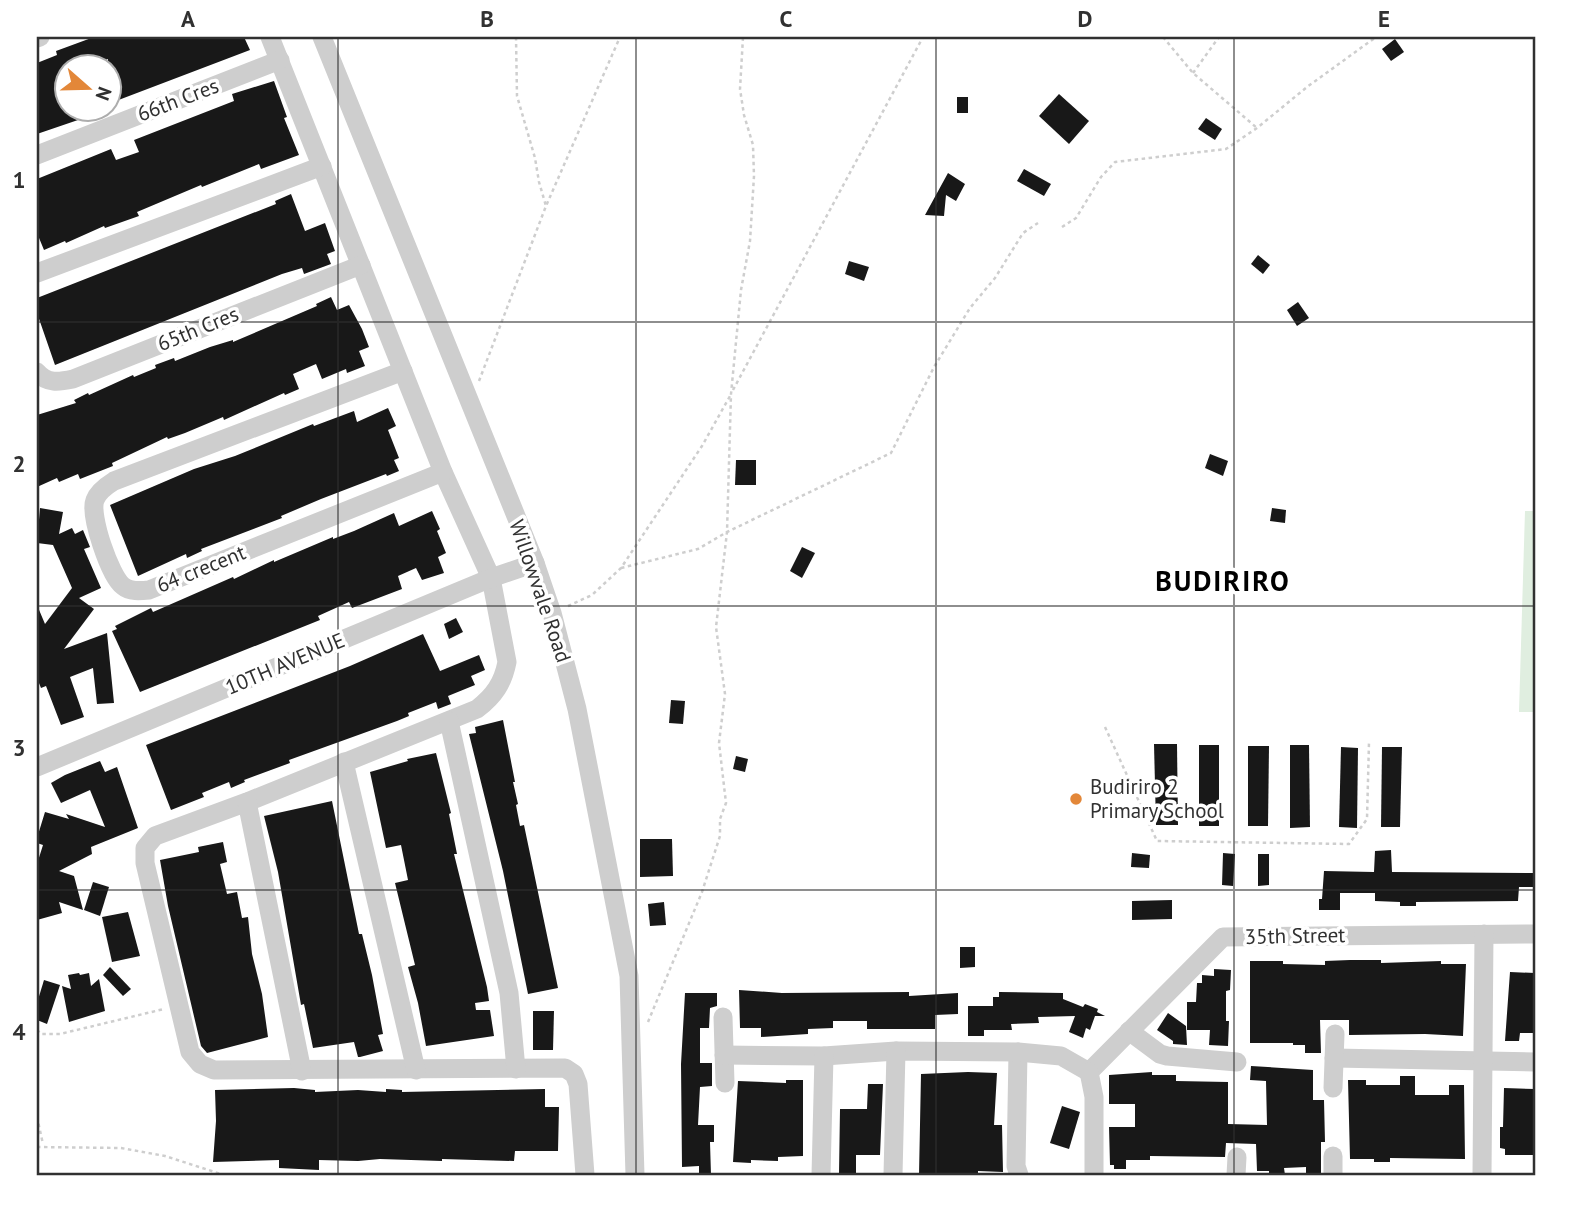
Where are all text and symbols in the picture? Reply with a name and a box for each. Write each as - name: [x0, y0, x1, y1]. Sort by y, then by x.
- text: A: [181, 4, 195, 33]
- text: B: [480, 4, 494, 33]
- text: C: [780, 4, 793, 33]
- text: D: [1078, 4, 1092, 33]
- text: E: [1378, 4, 1390, 33]
- north arrow: [52, 52, 122, 122]
- street label: 66th Cres: [133, 72, 223, 127]
- text: N: [91, 84, 117, 104]
- text: 1: [12, 165, 26, 194]
- street label: 65th Cres: [153, 300, 242, 357]
- text: 2: [12, 449, 26, 478]
- street label: Willowvale Road: [503, 516, 578, 666]
- street label: 64 crecent: [152, 538, 249, 599]
- district label: BUDIRIRO: [1155, 562, 1291, 599]
- street label: 10TH AVENUE: [221, 626, 349, 701]
- text: 3: [12, 733, 26, 762]
- place label: Budiriro 2 Primary School: [1090, 773, 1224, 824]
- marker: Budiriro 2 Primary School: [1068, 791, 1084, 807]
- street label: 35th Street: [1244, 921, 1346, 950]
- text: 4: [12, 1017, 26, 1046]

